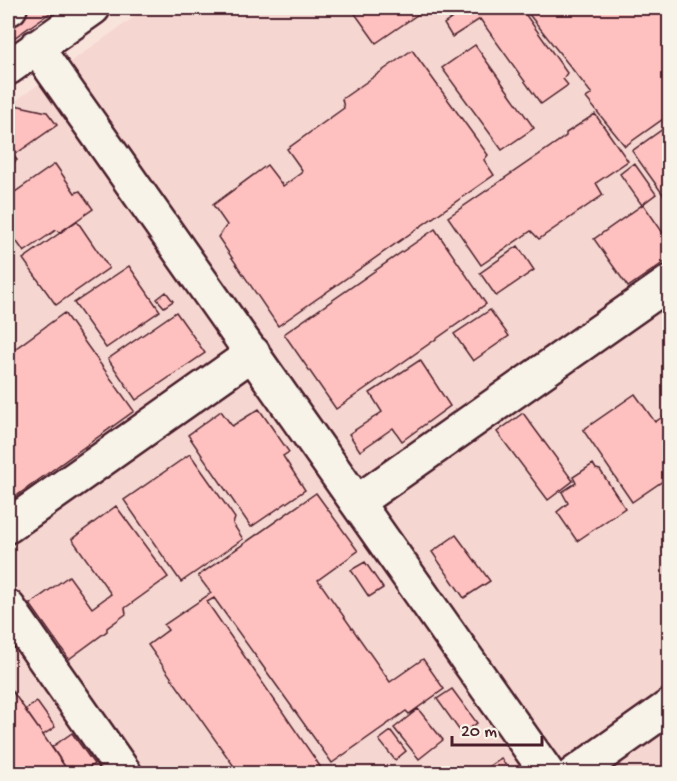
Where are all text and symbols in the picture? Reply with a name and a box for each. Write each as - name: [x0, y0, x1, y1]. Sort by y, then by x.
- scale bar: [452, 709, 542, 747]
- text: 20 m: [461, 722, 497, 743]

